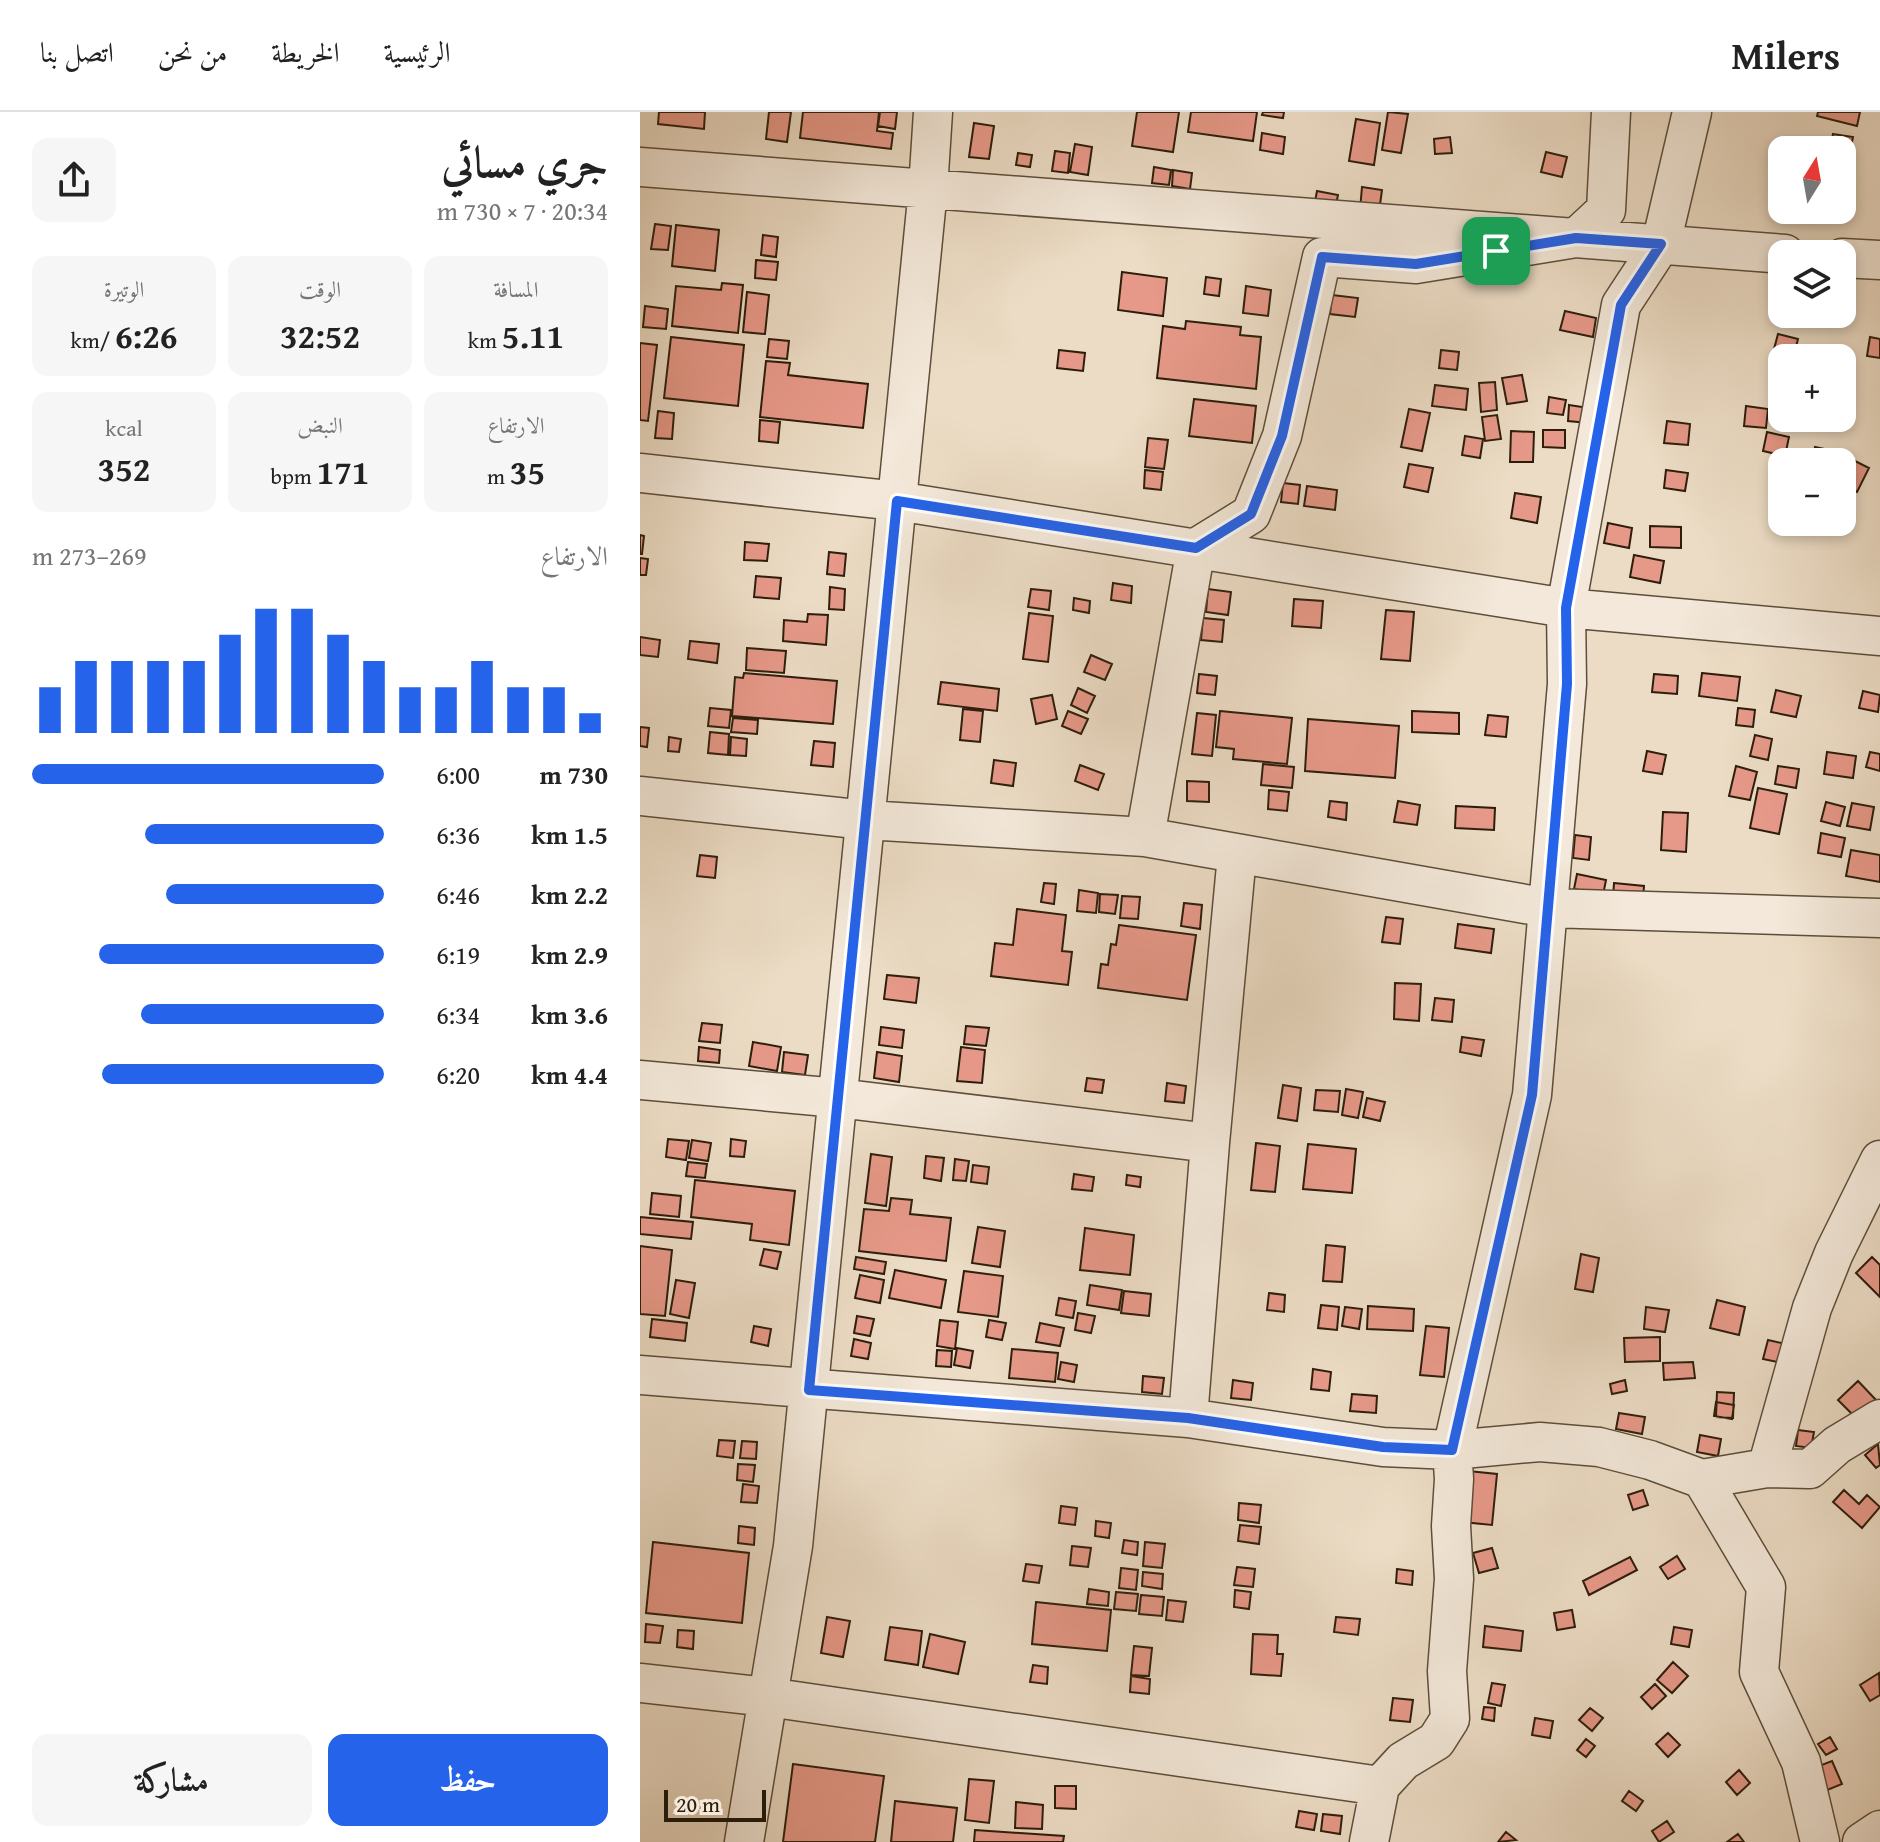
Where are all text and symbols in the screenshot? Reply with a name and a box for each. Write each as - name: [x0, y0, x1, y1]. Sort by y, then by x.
- text: Milers: [1731, 27, 1840, 83]
- text: اتصل بنا: [40, 31, 114, 72]
- text: من نحن: [158, 31, 227, 72]
- text: الخريطة: [271, 31, 339, 72]
- text: الرئيسية: [383, 31, 451, 72]
- text: جري مسائي: [442, 129, 608, 193]
- north arrow: [1768, 136, 1856, 224]
- map controls: [1768, 136, 1856, 536]
- button: share: [32, 138, 116, 222]
- text: 20:34 · 7 × 730 m: [437, 191, 608, 230]
- pin: [1462, 217, 1530, 285]
- icon: arrive: [1474, 229, 1518, 273]
- button: layers: [1768, 240, 1856, 328]
- text: الوتيرة: [104, 273, 144, 305]
- text: الوقت: [299, 273, 341, 305]
- text: المسافة: [494, 273, 538, 305]
- text: 6:26: [115, 311, 177, 360]
- text: 32:52: [280, 311, 360, 360]
- text: 5.11: [502, 311, 564, 360]
- text: /km: [71, 324, 115, 356]
- text: km: [468, 324, 502, 356]
- button: +: [1768, 344, 1856, 432]
- text: النبض: [297, 409, 343, 441]
- text: الارتفاع: [487, 409, 545, 441]
- text: kcal: [105, 412, 143, 444]
- text: 352: [98, 444, 150, 493]
- text: 171: [317, 447, 369, 496]
- text: 35: [510, 447, 545, 496]
- button: −: [1768, 448, 1856, 536]
- text: bpm: [271, 460, 317, 492]
- text: m: [487, 460, 510, 492]
- text: 269–273 m: [32, 536, 146, 575]
- text: الارتفاع: [541, 536, 608, 575]
- text: 6:00: [436, 755, 480, 794]
- text: 730 m: [540, 755, 608, 794]
- text: 6:36: [436, 815, 480, 854]
- text: 1.5 km: [531, 815, 608, 854]
- text: 6:46: [436, 875, 480, 914]
- text: 2.2 km: [531, 875, 608, 914]
- text: 6:19: [436, 935, 480, 974]
- text: 2.9 km: [531, 935, 608, 974]
- text: 6:34: [436, 995, 480, 1034]
- text: 3.6 km: [531, 995, 608, 1034]
- text: 6:20: [436, 1055, 480, 1094]
- text: 4.4 km: [531, 1055, 608, 1094]
- button: مشاركة: [32, 1734, 312, 1826]
- button: حفظ: [328, 1734, 608, 1826]
- scale bar: [664, 1786, 766, 1822]
- text: 20 m: [676, 1788, 720, 1820]

